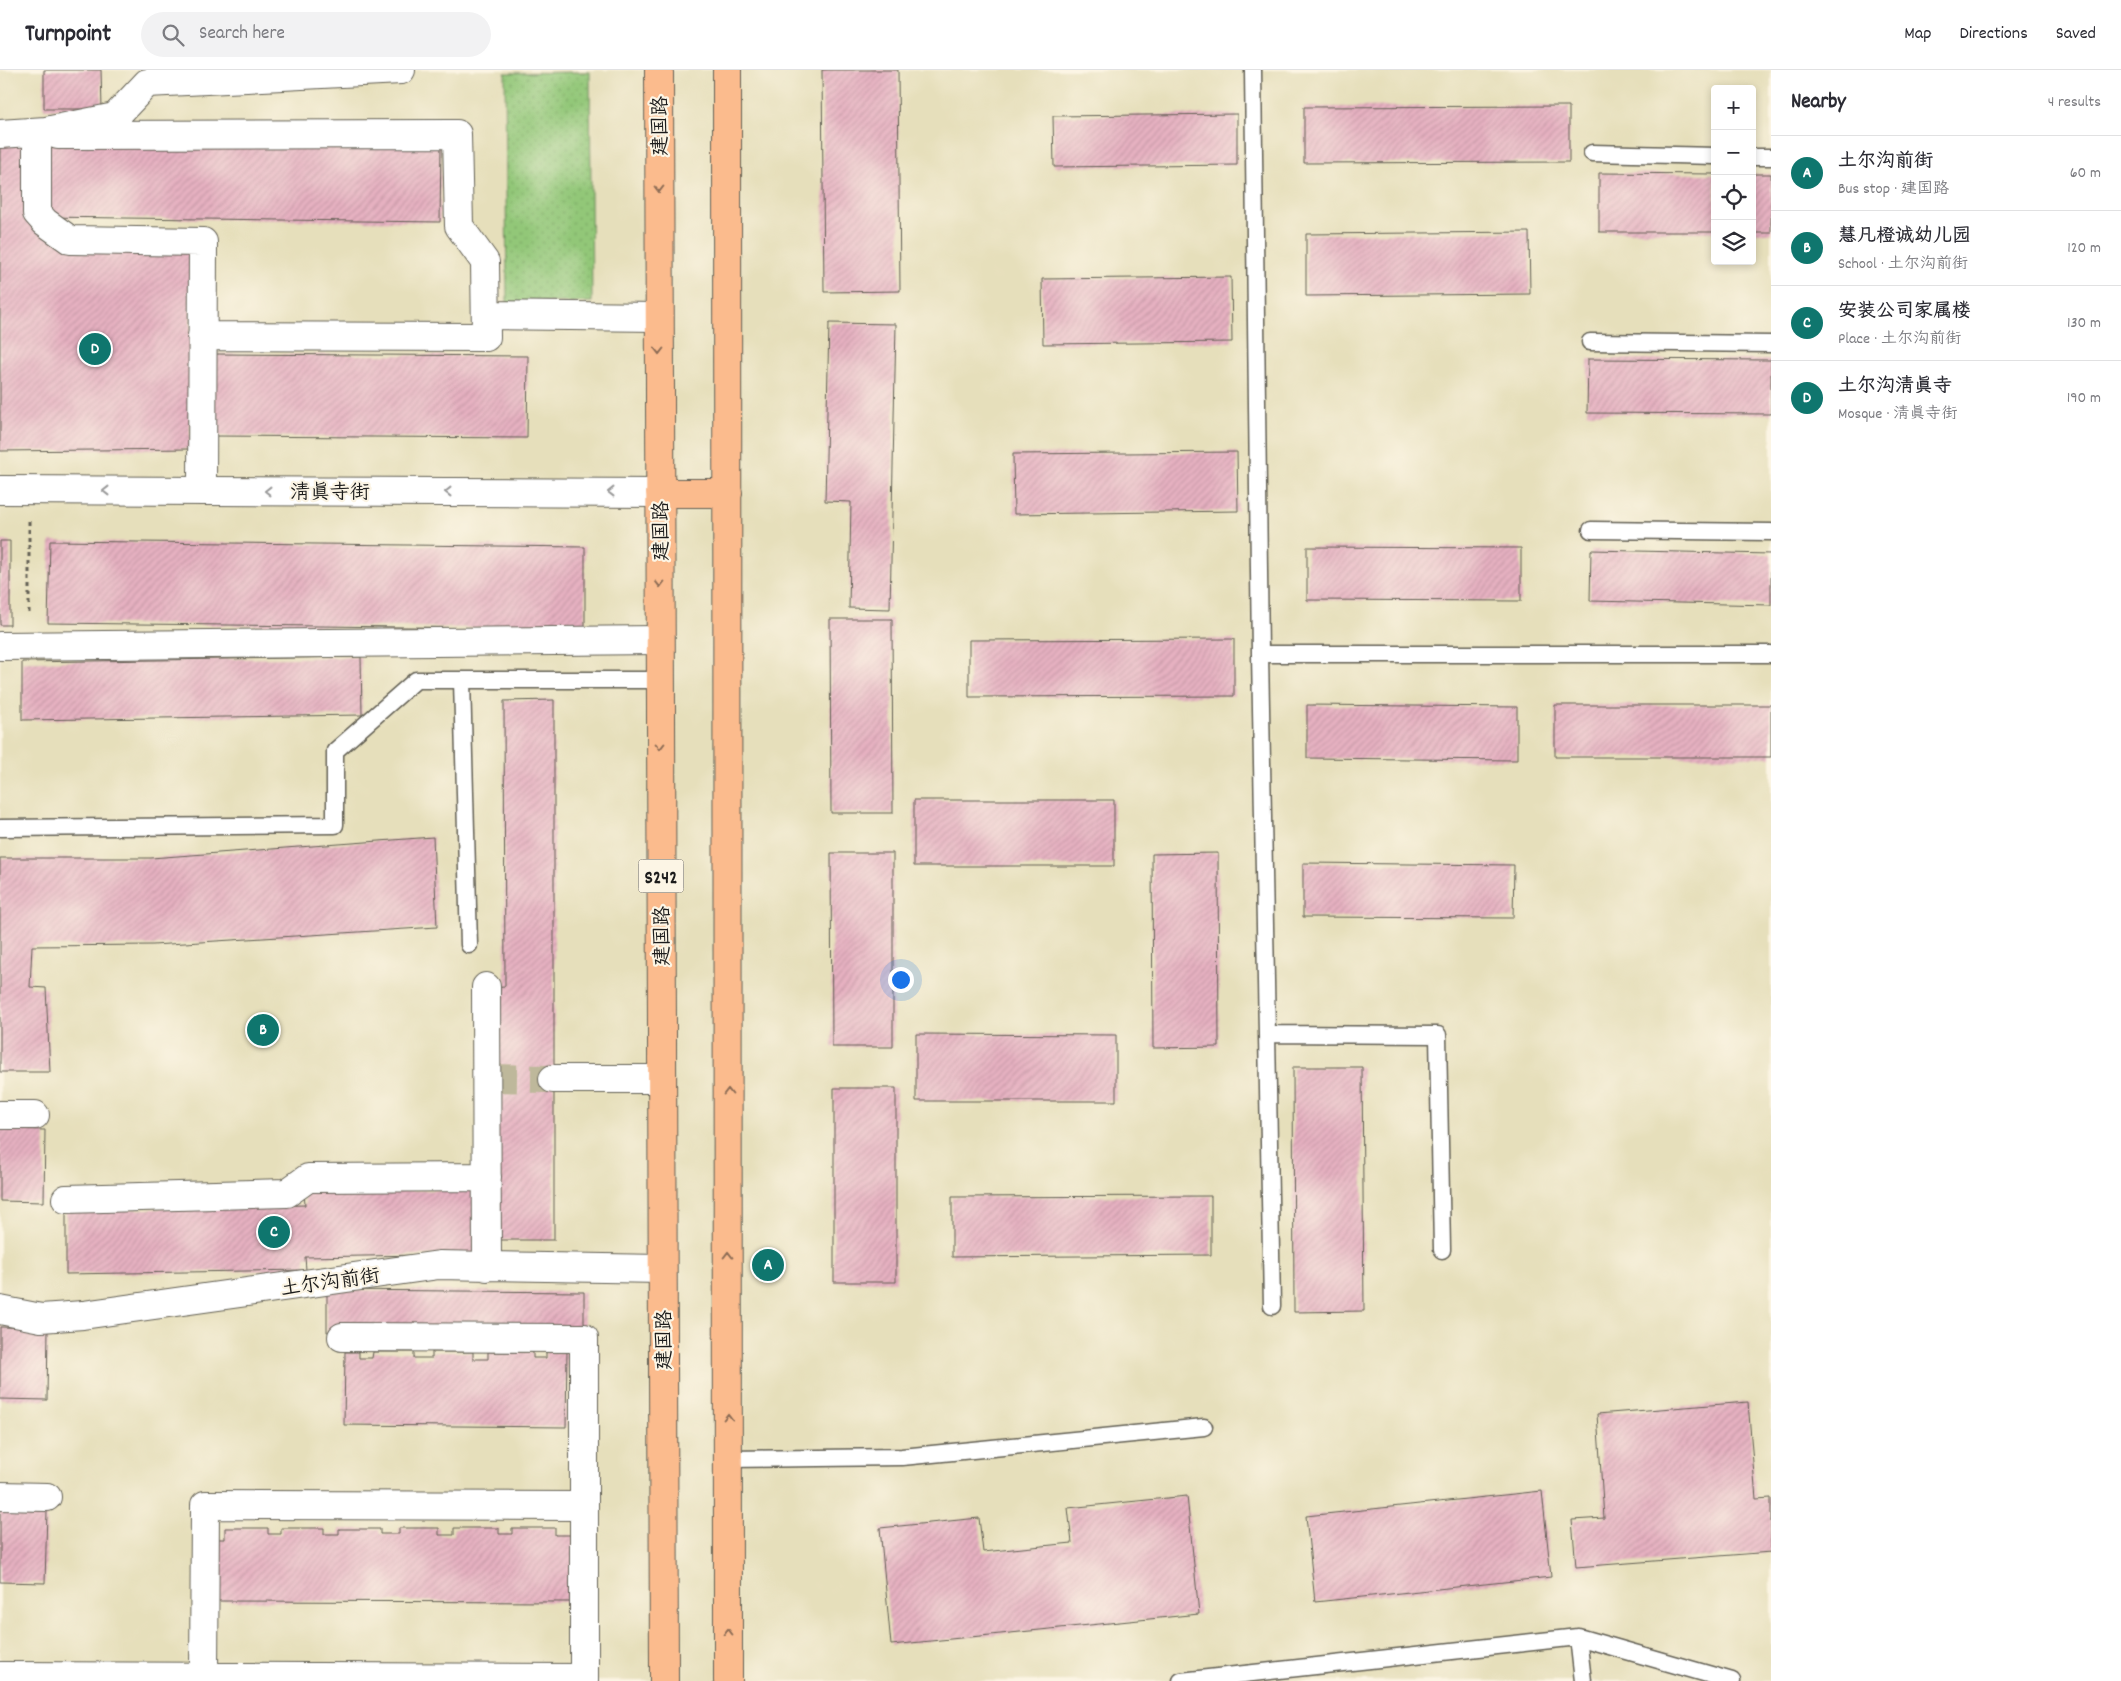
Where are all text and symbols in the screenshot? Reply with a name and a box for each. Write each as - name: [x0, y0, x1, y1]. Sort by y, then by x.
- search box: [141, 12, 491, 57]
- text: Turnpoint: [25, 18, 111, 52]
- icon: search: [159, 21, 187, 49]
- text: Search here: [199, 21, 285, 48]
- text: Map: [1904, 22, 1931, 47]
- text: Directions: [1959, 22, 2028, 47]
- text: Saved: [2056, 22, 2096, 47]
- map controls: [1711, 85, 1756, 265]
- button: +: [1711, 85, 1756, 130]
- text: Nearby: [1791, 88, 1846, 118]
- text: 4 results: [2048, 91, 2101, 114]
- street label: 建国路: [648, 95, 676, 156]
- button: −: [1711, 130, 1756, 175]
- text: 土尔沟前街: [1838, 149, 1933, 176]
- text: A: [1803, 162, 1811, 185]
- text: 60 m: [2070, 162, 2101, 185]
- button: locate: [1711, 175, 1756, 220]
- text: Bus stop · 建国路: [1838, 178, 1949, 201]
- one-way arrow: [654, 185, 664, 193]
- button: layers: [1711, 220, 1756, 265]
- text: 慧凡橙诚幼儿园: [1838, 224, 1971, 251]
- text: B: [1803, 237, 1811, 260]
- text: 120 m: [2067, 237, 2101, 260]
- text: School · 土尔沟前街: [1838, 253, 1968, 276]
- text: 安装公司家属楼: [1838, 299, 1971, 326]
- text: C: [1803, 312, 1811, 335]
- text: 130 m: [2067, 312, 2101, 335]
- text: Place · 土尔沟前街: [1838, 328, 1961, 351]
- pin: D: [79, 330, 111, 368]
- one-way arrow: [654, 348, 664, 355]
- text: 土尔沟清真寺: [1838, 374, 1952, 401]
- text: D: [1803, 387, 1811, 410]
- text: 190 m: [2067, 387, 2101, 410]
- text: Mosque · 清真寺街: [1838, 403, 1957, 426]
- street label: 清真寺街: [290, 480, 370, 508]
- one-way arrow: [102, 486, 110, 496]
- one-way arrow: [264, 486, 272, 496]
- one-way arrow: [444, 487, 452, 497]
- one-way arrow: [607, 487, 615, 498]
- street label: 建国路: [649, 500, 677, 561]
- one-way arrow: [655, 580, 665, 588]
- one-way arrow: [655, 742, 665, 750]
- road number: S242: [638, 859, 684, 892]
- street label: 建国路: [650, 905, 678, 966]
- your location: [888, 967, 914, 993]
- pin: B: [247, 1011, 279, 1049]
- one-way arrow: [723, 1088, 733, 1096]
- pin: C: [258, 1213, 290, 1251]
- pin: A: [752, 1246, 784, 1284]
- one-way arrow: [723, 1251, 733, 1258]
- street label: 土尔沟前街: [279, 1263, 382, 1305]
- street label: 建国路: [652, 1309, 680, 1370]
- one-way arrow: [723, 1413, 733, 1421]
- one-way arrow: [723, 1628, 733, 1636]

